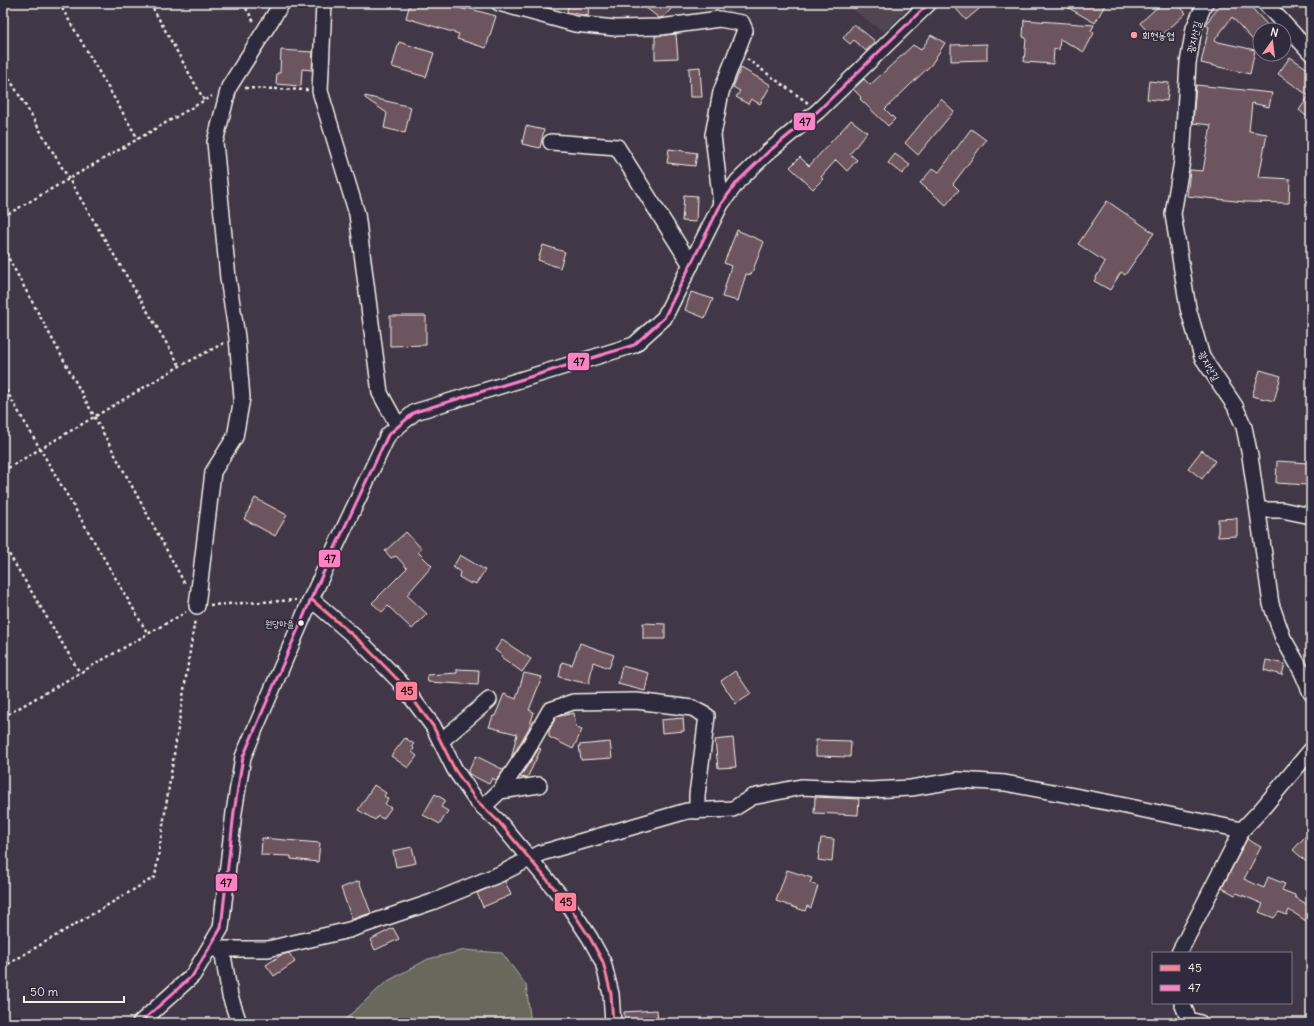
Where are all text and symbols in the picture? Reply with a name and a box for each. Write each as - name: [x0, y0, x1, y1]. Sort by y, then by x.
- street label: 광지산길: [1184, 20, 1204, 54]
- north arrow: [1252, 22, 1292, 62]
- text: N: [1269, 25, 1280, 40]
- place label: 회현농협: [1142, 29, 1174, 42]
- marker: 회현농협: [1129, 30, 1139, 40]
- line badge: 47: [793, 112, 816, 131]
- text: 47: [799, 115, 811, 129]
- street label: 광지산길: [1196, 349, 1222, 383]
- line badge: 47: [567, 352, 590, 371]
- text: 47: [573, 355, 585, 369]
- line badge: 47: [318, 549, 341, 568]
- text: 47: [324, 552, 336, 566]
- place label: 원당마을: [265, 618, 294, 629]
- marker: 원당마을: [296, 618, 306, 628]
- line badge: 45: [395, 681, 418, 701]
- text: 45: [401, 684, 413, 698]
- line badge: 47: [215, 873, 238, 892]
- text: 47: [220, 876, 232, 890]
- line badge: 45: [554, 892, 577, 912]
- text: 45: [560, 895, 572, 909]
- legend: [1152, 952, 1292, 1004]
- text: 45: [1188, 960, 1202, 975]
- scale bar: [24, 978, 124, 1004]
- text: 47: [1188, 980, 1201, 995]
- text: 50 m: [30, 984, 59, 999]

